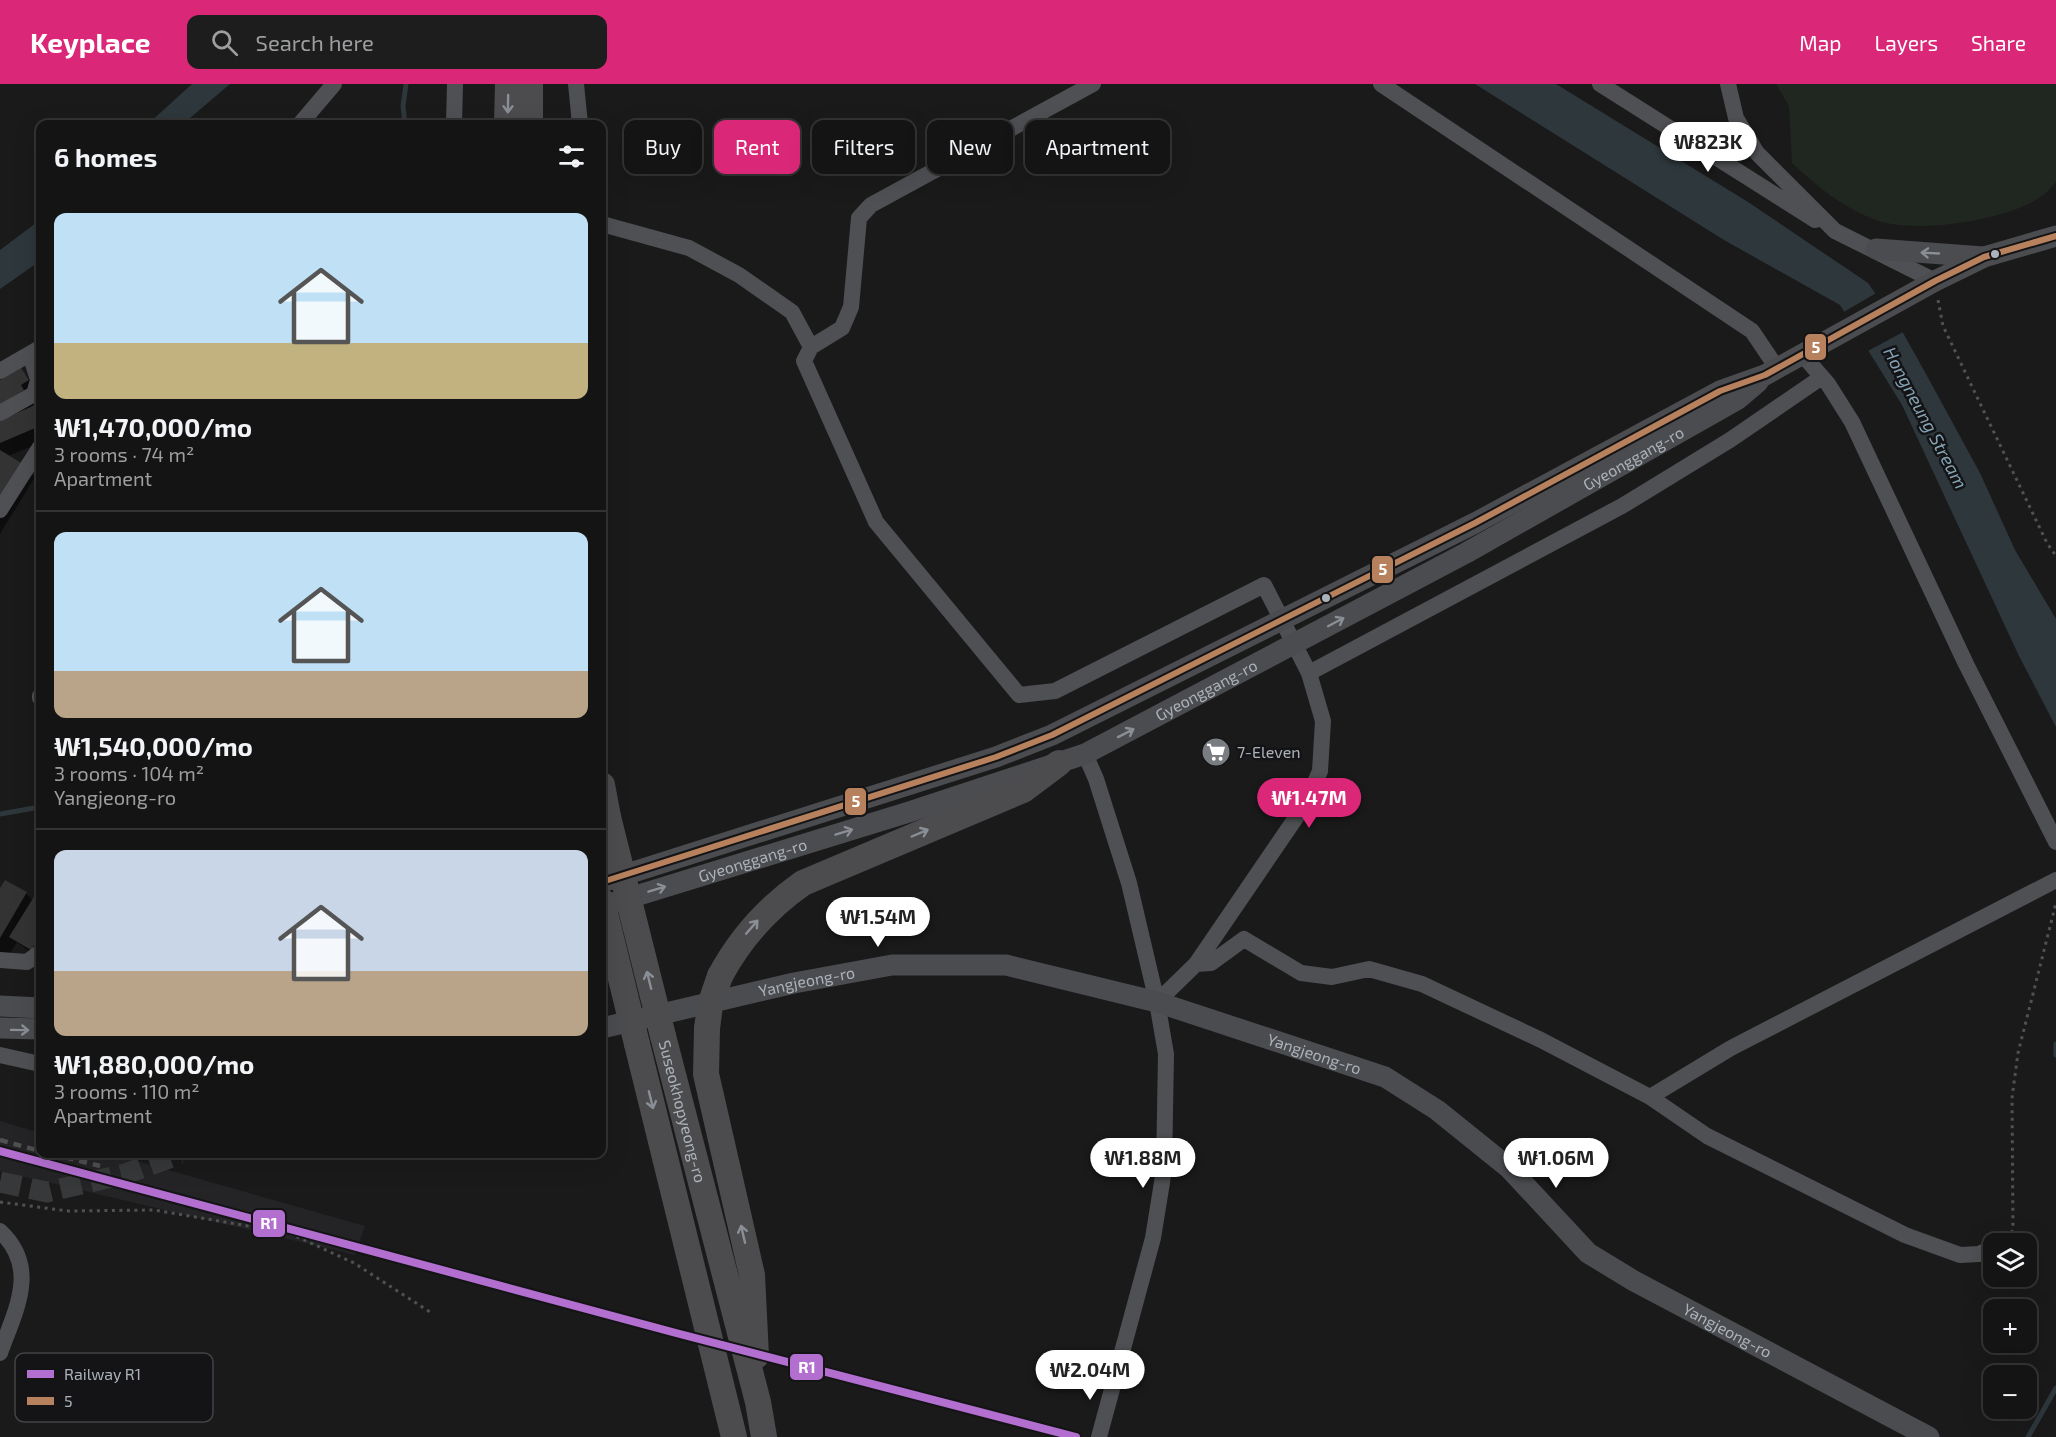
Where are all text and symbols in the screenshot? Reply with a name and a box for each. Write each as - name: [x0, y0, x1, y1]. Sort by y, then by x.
- search box: [187, 15, 607, 69]
- text: Keyplace: [30, 25, 151, 59]
- icon: search: [208, 26, 241, 59]
- text: Search here: [256, 29, 374, 55]
- text: Map: [1799, 30, 1841, 55]
- text: Layers: [1874, 30, 1938, 55]
- text: Share: [1971, 30, 2026, 55]
- one-way arrow: [502, 94, 513, 114]
- chip: Buy: [624, 120, 702, 174]
- chip: Rent: [714, 120, 800, 174]
- chip: Filters: [812, 120, 915, 174]
- chip: New: [927, 120, 1013, 174]
- chip: Apartment: [1025, 120, 1170, 174]
- pin: ₩823K: [1666, 122, 1750, 173]
- text: ₩823K: [1674, 129, 1742, 153]
- icon: filters: [555, 140, 588, 173]
- text: 6 homes: [54, 141, 157, 172]
- one-way arrow: [1920, 247, 1940, 258]
- unlabelled marker: [1989, 248, 2001, 260]
- icon: home: [267, 252, 375, 360]
- line badge: 5: [1804, 333, 1827, 361]
- text: 5: [1812, 337, 1821, 356]
- water label: Hongneung Stream: [1879, 343, 1973, 492]
- text: ₩1,470,000/mo: [54, 411, 252, 442]
- street label: Gyeonggang-ro: [1579, 422, 1687, 494]
- text: 3 rooms · 74 m²: [54, 442, 194, 466]
- text: Apartment: [54, 466, 152, 490]
- line badge: 5: [1371, 555, 1394, 584]
- text: 5: [1379, 559, 1388, 578]
- icon: home: [267, 571, 375, 679]
- unlabelled marker: [1320, 592, 1332, 604]
- one-way arrow: [1327, 616, 1345, 628]
- street label: Gyeonggang-ro: [1152, 655, 1260, 724]
- one-way arrow: [1117, 726, 1135, 738]
- text: ₩1,540,000/mo: [54, 730, 253, 761]
- supermarket icon: 7-Eleven: [1200, 736, 1232, 768]
- place label: 7-Eleven: [1237, 742, 1301, 761]
- text: 3 rooms · 104 m²: [54, 761, 204, 785]
- pin: ₩1.47M: [1260, 778, 1358, 829]
- text: Yangjeong-ro: [54, 785, 176, 809]
- text: ₩1.47M: [1271, 785, 1347, 809]
- line badge: 5: [844, 787, 867, 816]
- text: 5: [852, 791, 861, 810]
- one-way arrow: [834, 826, 853, 837]
- one-way arrow: [910, 827, 929, 838]
- street label: Gyeonggang-ro: [696, 834, 809, 885]
- one-way arrow: [647, 883, 666, 894]
- icon: home: [267, 889, 375, 997]
- pin: ₩1.54M: [829, 897, 927, 948]
- text: ₩1.54M: [840, 904, 916, 928]
- one-way arrow: [746, 919, 759, 935]
- street label: Yangjeong-ro: [757, 962, 856, 1000]
- one-way arrow: [643, 970, 654, 989]
- one-way arrow: [10, 1024, 30, 1036]
- street label: Yangjeong-ro: [1265, 1029, 1364, 1078]
- street label: Suseokhopyeong-ro: [655, 1038, 711, 1185]
- text: ₩1,880,000/mo: [54, 1048, 254, 1079]
- text: 3 rooms · 110 m²: [54, 1079, 200, 1103]
- one-way arrow: [646, 1090, 658, 1109]
- text: Apartment: [54, 1103, 152, 1127]
- pin: ₩1.88M: [1094, 1138, 1192, 1189]
- pin: ₩1.06M: [1507, 1138, 1605, 1189]
- text: ₩1.88M: [1104, 1145, 1182, 1169]
- text: ₩1.06M: [1518, 1145, 1594, 1169]
- line badge: R1: [252, 1209, 286, 1238]
- text: R1: [260, 1213, 278, 1232]
- one-way arrow: [736, 1225, 748, 1244]
- map controls: [1983, 1233, 2037, 1419]
- button: layers: [1983, 1233, 2037, 1287]
- street label: Yangjeong-ro: [1680, 1299, 1775, 1361]
- button: +: [1983, 1299, 2037, 1353]
- pin: ₩2.04M: [1041, 1350, 1139, 1401]
- legend: [15, 1353, 213, 1422]
- line badge: R1: [789, 1353, 824, 1381]
- text: R1: [798, 1357, 816, 1376]
- text: ₩2.04M: [1050, 1357, 1130, 1381]
- text: Railway R1: [64, 1364, 141, 1383]
- button: −: [1983, 1365, 2037, 1419]
- text: 5: [64, 1391, 73, 1410]

